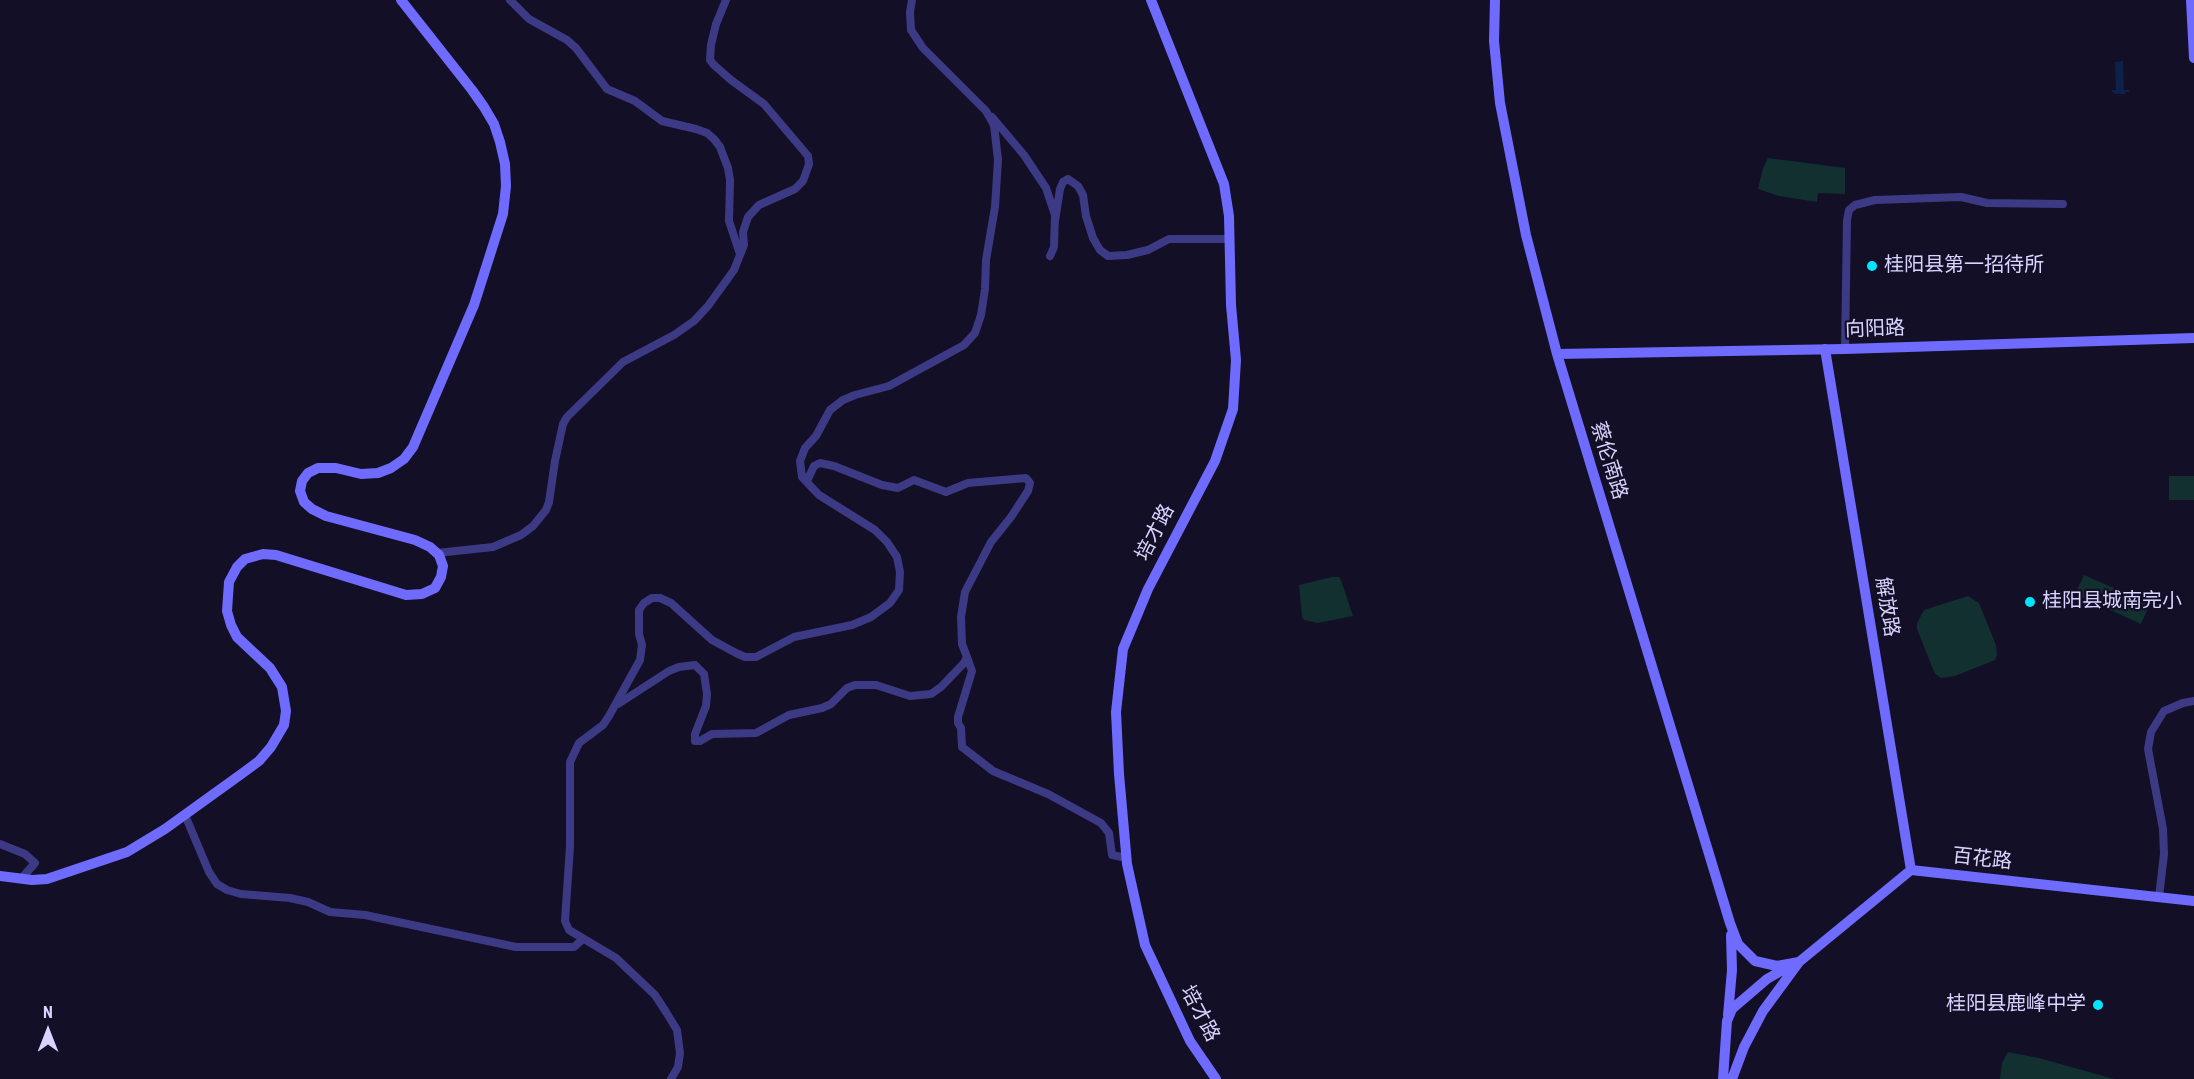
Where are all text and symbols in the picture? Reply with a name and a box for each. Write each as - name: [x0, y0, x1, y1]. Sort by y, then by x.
- place label: 桂阳县第一招待所: [1884, 254, 2044, 278]
- marker: 桂阳县第一招待所: [1865, 259, 1879, 273]
- street label: 向阳路: [1845, 317, 1905, 343]
- street label: 蔡伦南路: [1585, 419, 1631, 503]
- street label: 培才路: [1132, 501, 1180, 565]
- street label: 解放路: [1869, 575, 1903, 639]
- place label: 桂阳县城南完小: [2042, 590, 2182, 614]
- marker: 桂阳县城南完小: [2023, 595, 2037, 609]
- street label: 百花路: [1951, 845, 2013, 875]
- street label: 培才路: [1174, 982, 1224, 1046]
- place label: 桂阳县鹿峰中学: [1946, 993, 2086, 1017]
- marker: 桂阳县鹿峰中学: [2091, 998, 2105, 1012]
- north arrow: [18, 1001, 78, 1061]
- text: N: [43, 1003, 53, 1022]

